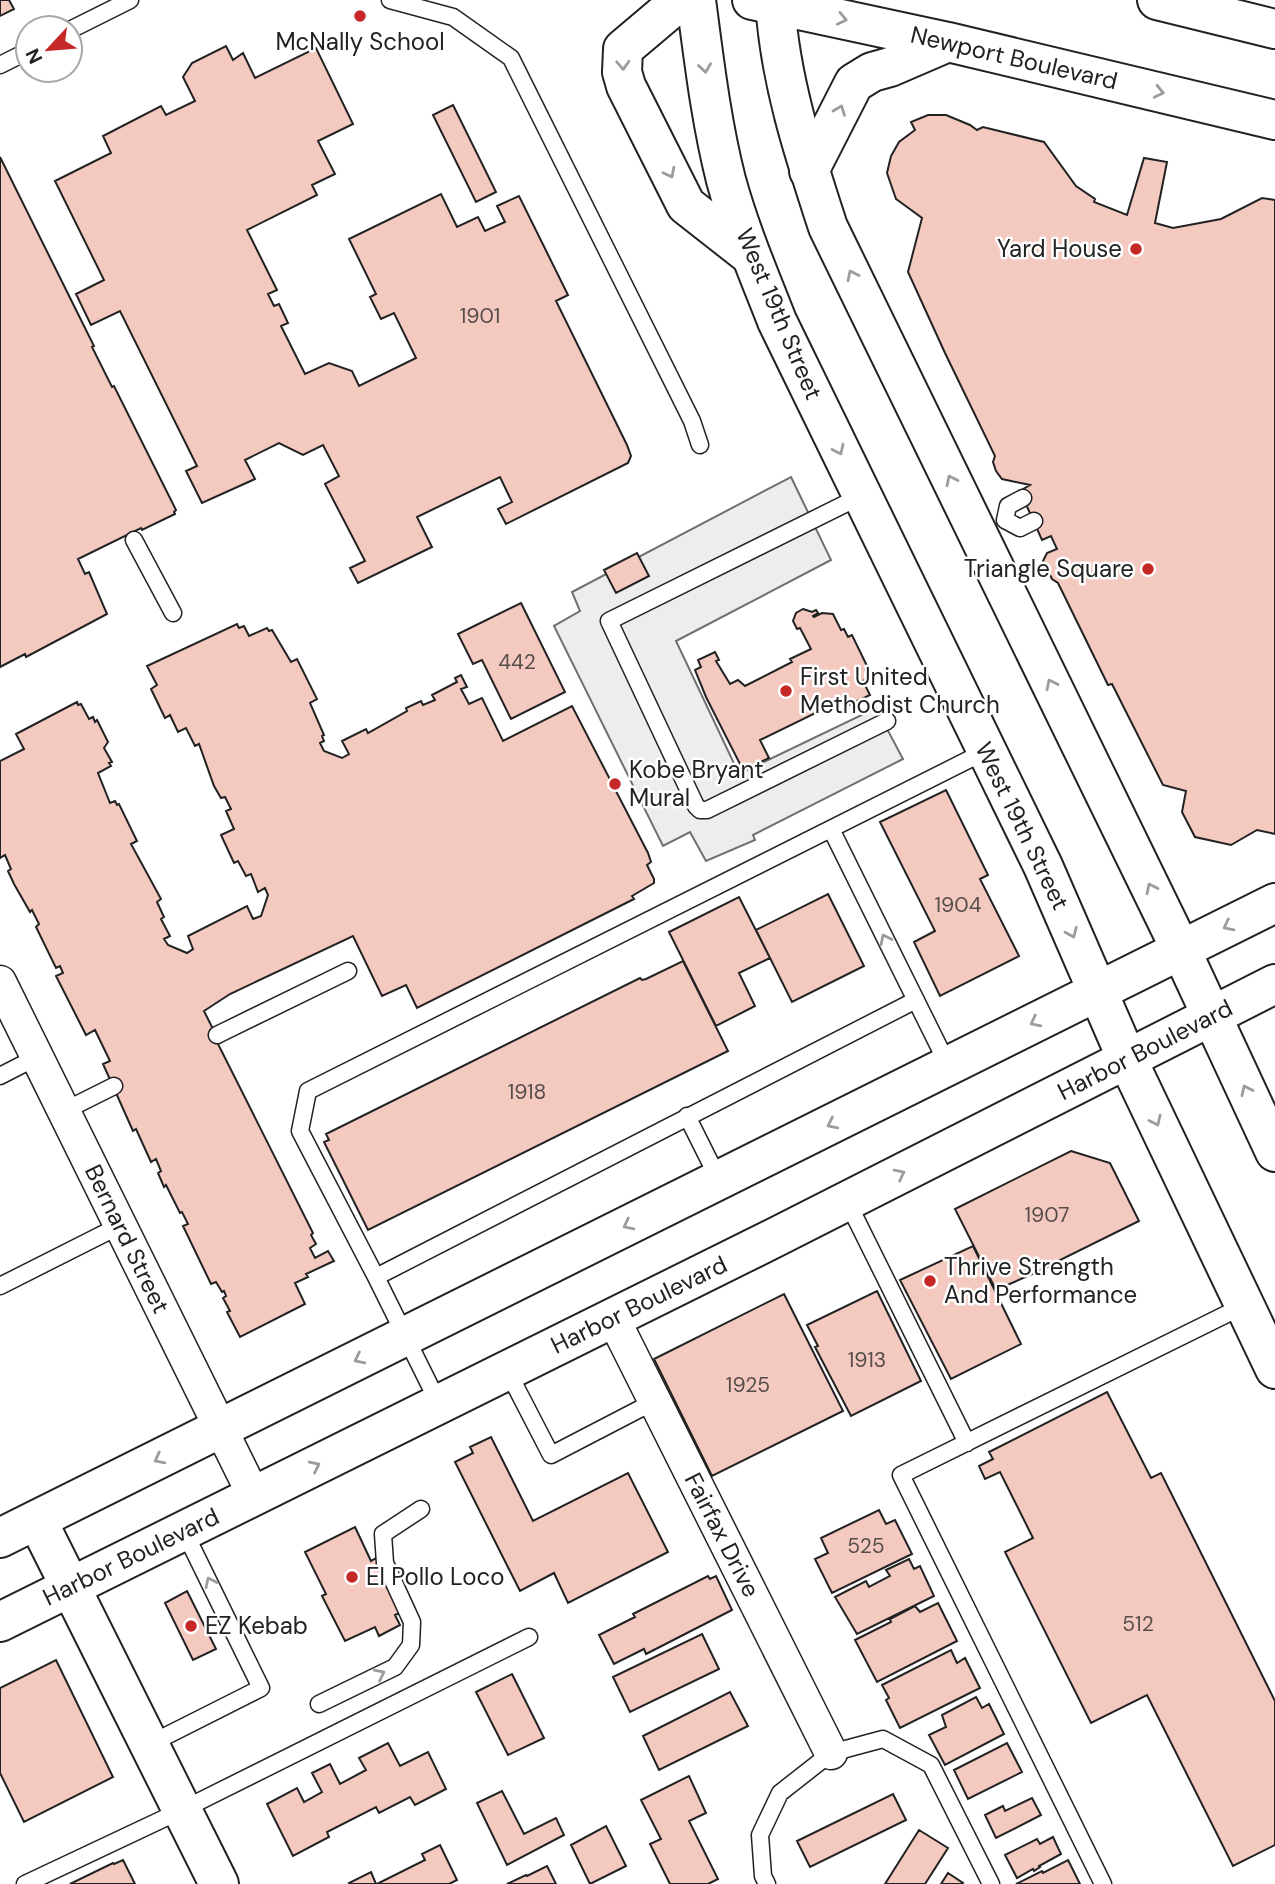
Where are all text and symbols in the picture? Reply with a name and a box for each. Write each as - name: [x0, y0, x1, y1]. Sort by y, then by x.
- marker: McNally School: [352, 8, 368, 24]
- one-way arrow: [836, 11, 848, 25]
- north arrow: [14, 14, 84, 84]
- street label: Newport Boulevard: [908, 19, 1121, 96]
- place label: McNally School: [275, 26, 445, 57]
- text: N: [20, 45, 48, 68]
- one-way arrow: [616, 60, 631, 71]
- one-way arrow: [697, 62, 712, 74]
- one-way arrow: [1153, 84, 1165, 98]
- one-way arrow: [832, 105, 846, 117]
- one-way arrow: [661, 165, 675, 178]
- street label: West 19th Street: [729, 223, 830, 404]
- place label: Yard House: [997, 233, 1122, 264]
- marker: Yard House: [1128, 241, 1144, 257]
- one-way arrow: [846, 270, 860, 282]
- house number: 1901: [460, 302, 500, 330]
- one-way arrow: [830, 443, 844, 455]
- one-way arrow: [945, 475, 959, 487]
- place label: Triangle Square: [964, 553, 1134, 584]
- marker: Triangle Square: [1140, 561, 1156, 577]
- house number: 442: [498, 648, 536, 676]
- place label: First United Methodist Church: [800, 661, 1000, 720]
- one-way arrow: [1045, 679, 1059, 691]
- marker: First United Methodist Church: [778, 683, 794, 699]
- street label: West 19th Street: [968, 737, 1077, 915]
- place label: Kobe Bryant Mural: [629, 754, 764, 813]
- marker: Kobe Bryant Mural: [607, 776, 623, 792]
- one-way arrow: [1146, 883, 1160, 895]
- house number: 1904: [935, 891, 982, 919]
- one-way arrow: [1223, 918, 1235, 932]
- one-way arrow: [1064, 925, 1078, 938]
- one-way arrow: [880, 933, 894, 946]
- street label: Harbor Boulevard: [1052, 992, 1237, 1107]
- one-way arrow: [1030, 1014, 1042, 1028]
- house number: 1918: [508, 1078, 546, 1106]
- one-way arrow: [1240, 1085, 1254, 1098]
- one-way arrow: [1148, 1114, 1162, 1126]
- one-way arrow: [827, 1115, 839, 1129]
- street label: Bernard Street: [78, 1159, 177, 1318]
- one-way arrow: [893, 1169, 905, 1182]
- house number: 1907: [1024, 1201, 1070, 1229]
- one-way arrow: [623, 1217, 635, 1231]
- street label: Harbor Boulevard: [546, 1248, 732, 1361]
- place label: Thrive Strength And Performance: [944, 1251, 1137, 1310]
- marker: Thrive Strength And Performance: [922, 1273, 938, 1289]
- house number: 1913: [848, 1346, 886, 1374]
- one-way arrow: [354, 1351, 366, 1365]
- house number: 1925: [726, 1371, 770, 1399]
- one-way arrow: [154, 1450, 166, 1464]
- one-way arrow: [308, 1460, 320, 1474]
- street label: Fairfax Drive: [678, 1467, 767, 1602]
- street label: Harbor Boulevard: [38, 1500, 224, 1613]
- house number: 525: [847, 1532, 885, 1560]
- place label: El Pollo Loco: [366, 1561, 504, 1592]
- marker: El Pollo Loco: [344, 1569, 360, 1585]
- one-way arrow: [204, 1577, 218, 1589]
- place label: EZ Kebab: [205, 1610, 308, 1641]
- house number: 512: [1122, 1610, 1154, 1638]
- marker: EZ Kebab: [183, 1618, 199, 1634]
- one-way arrow: [373, 1669, 385, 1683]

